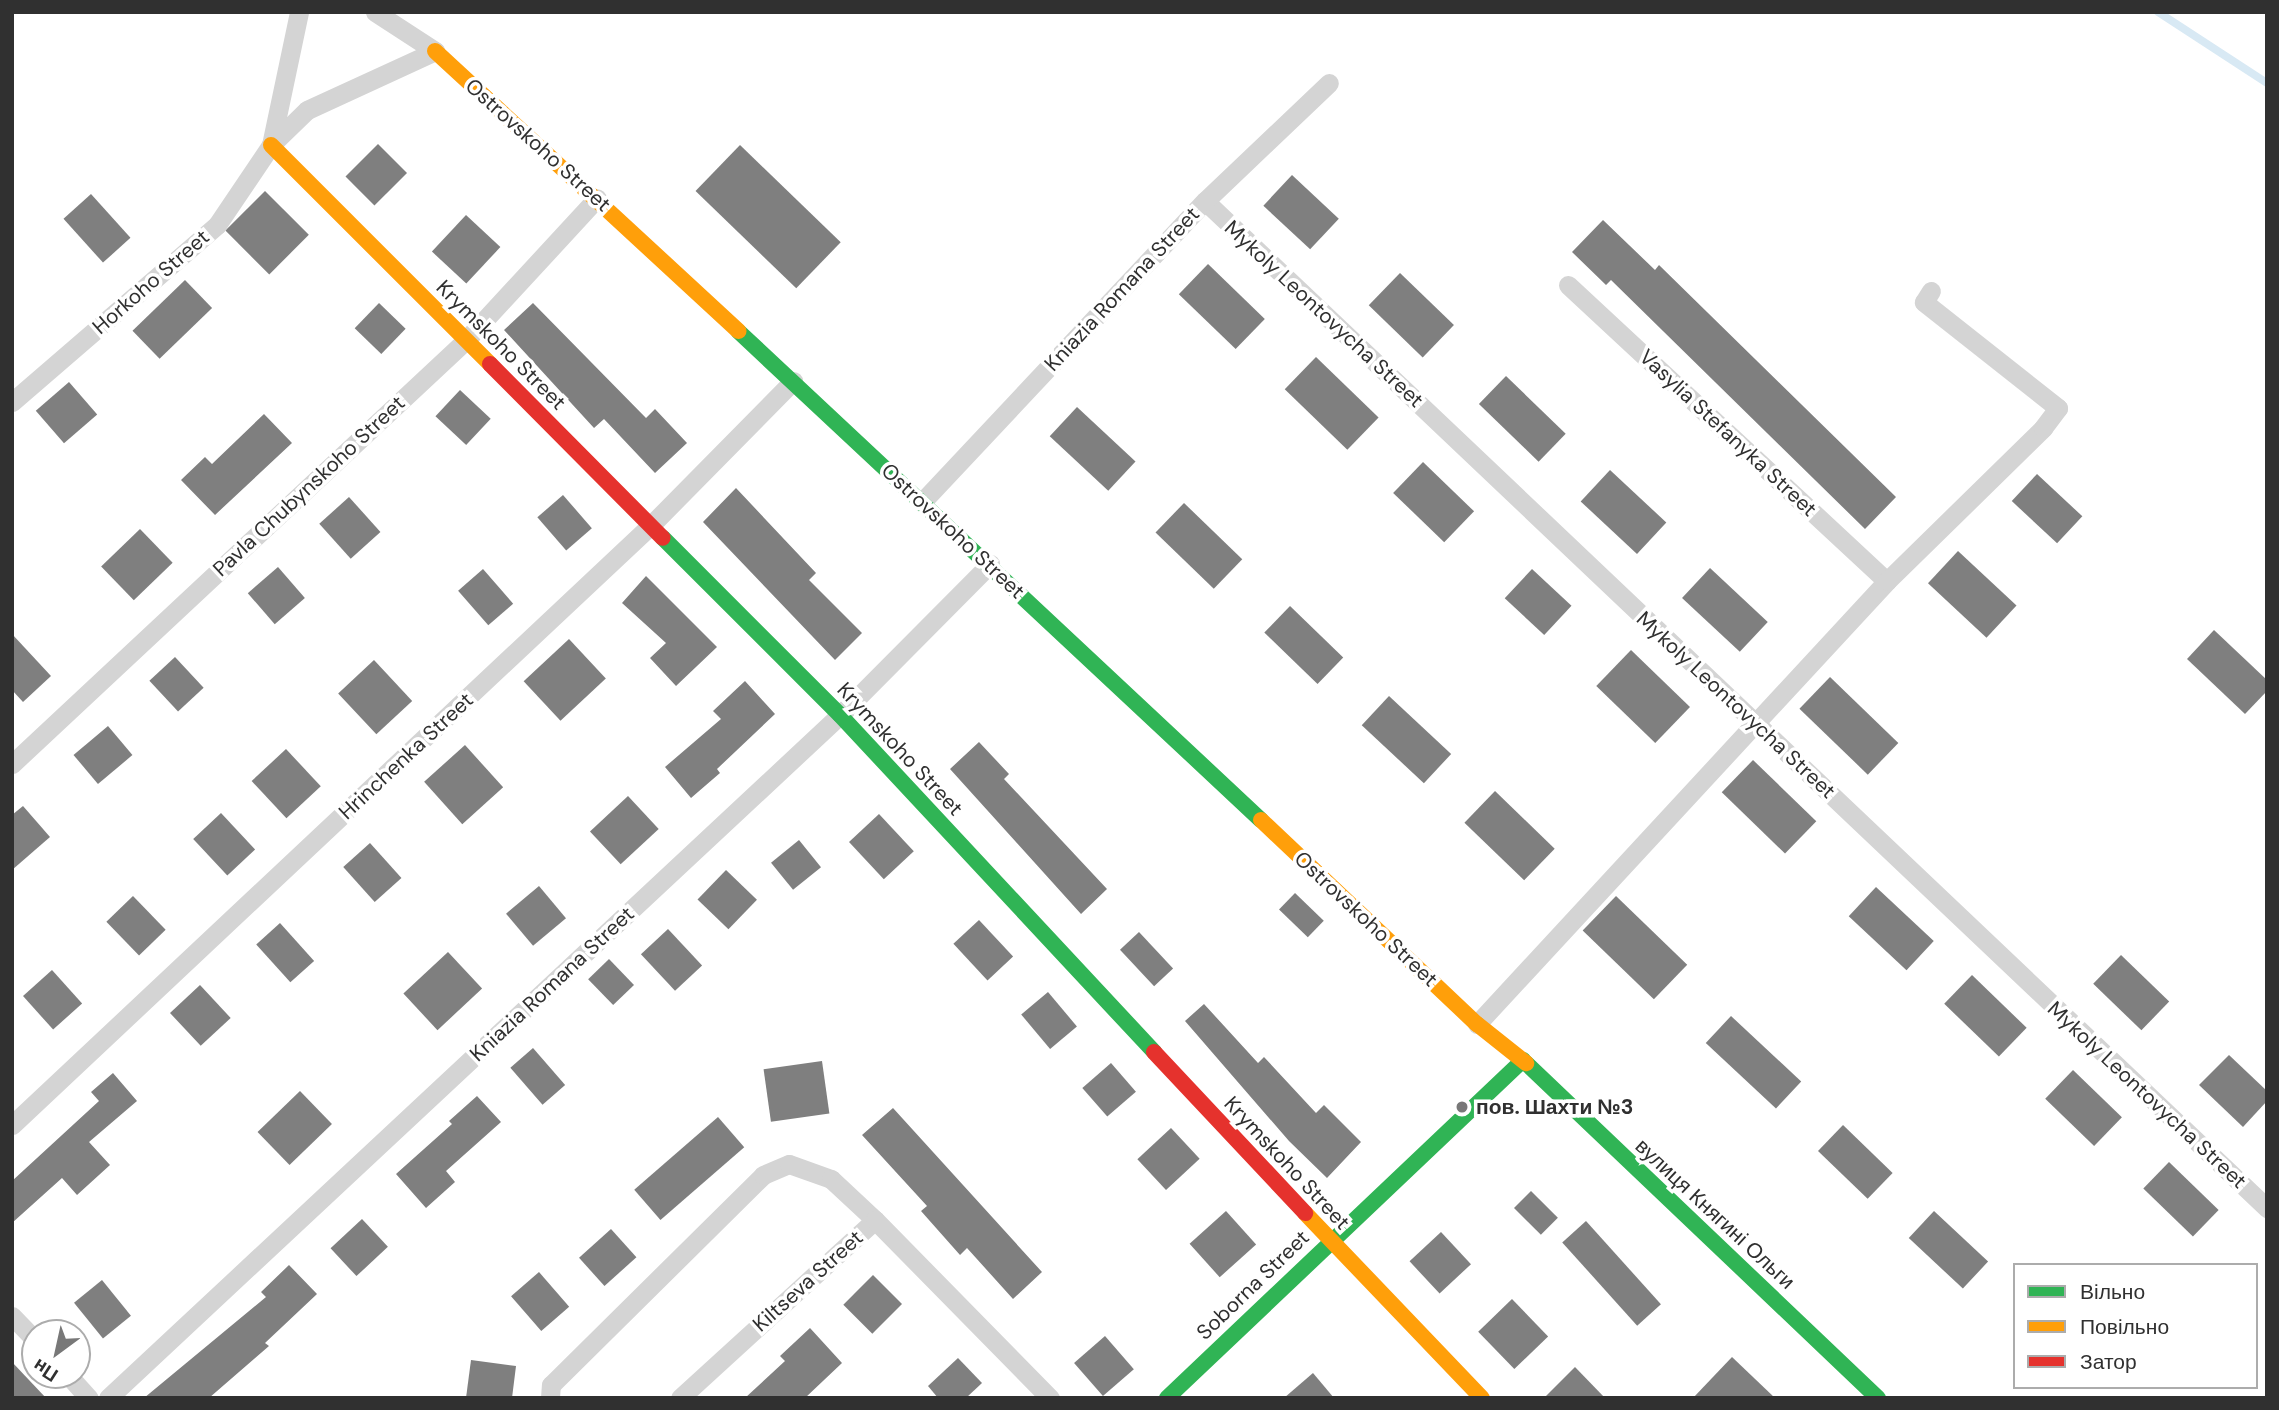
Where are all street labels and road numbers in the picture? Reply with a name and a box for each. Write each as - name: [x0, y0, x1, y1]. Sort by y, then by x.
- street label: Ostrovskoho Street: [460, 73, 616, 217]
- street label: Kniazia Romana Street: [1039, 202, 1205, 376]
- street label: Mykoly Leontovycha Street: [1219, 215, 1429, 413]
- street label: Horkoho Street: [87, 224, 215, 340]
- street label: Krymskoho Street: [431, 275, 571, 415]
- street label: Vasylia Stefanyka Street: [1634, 344, 1822, 522]
- street label: Pavla Chubynskoho Street: [208, 390, 410, 582]
- street label: Ostrovskoho Street: [876, 458, 1030, 604]
- street label: Mykoly Leontovycha Street: [1631, 606, 1841, 804]
- street label: Krymskoho Street: [832, 677, 968, 821]
- street label: Hrinchenka Street: [334, 687, 478, 825]
- street label: Ostrovskoho Street: [1289, 846, 1443, 992]
- street label: Kniazia Romana Street: [465, 901, 639, 1067]
- street label: Mykoly Leontovycha Street: [2042, 996, 2252, 1194]
- street label: Krymskoho Street: [1219, 1091, 1355, 1235]
- street label: вулиця Княгині Ольги: [1630, 1134, 1800, 1294]
- street label: Kiltseva Street: [748, 1225, 868, 1337]
- street label: Soborna Street: [1192, 1225, 1314, 1345]

